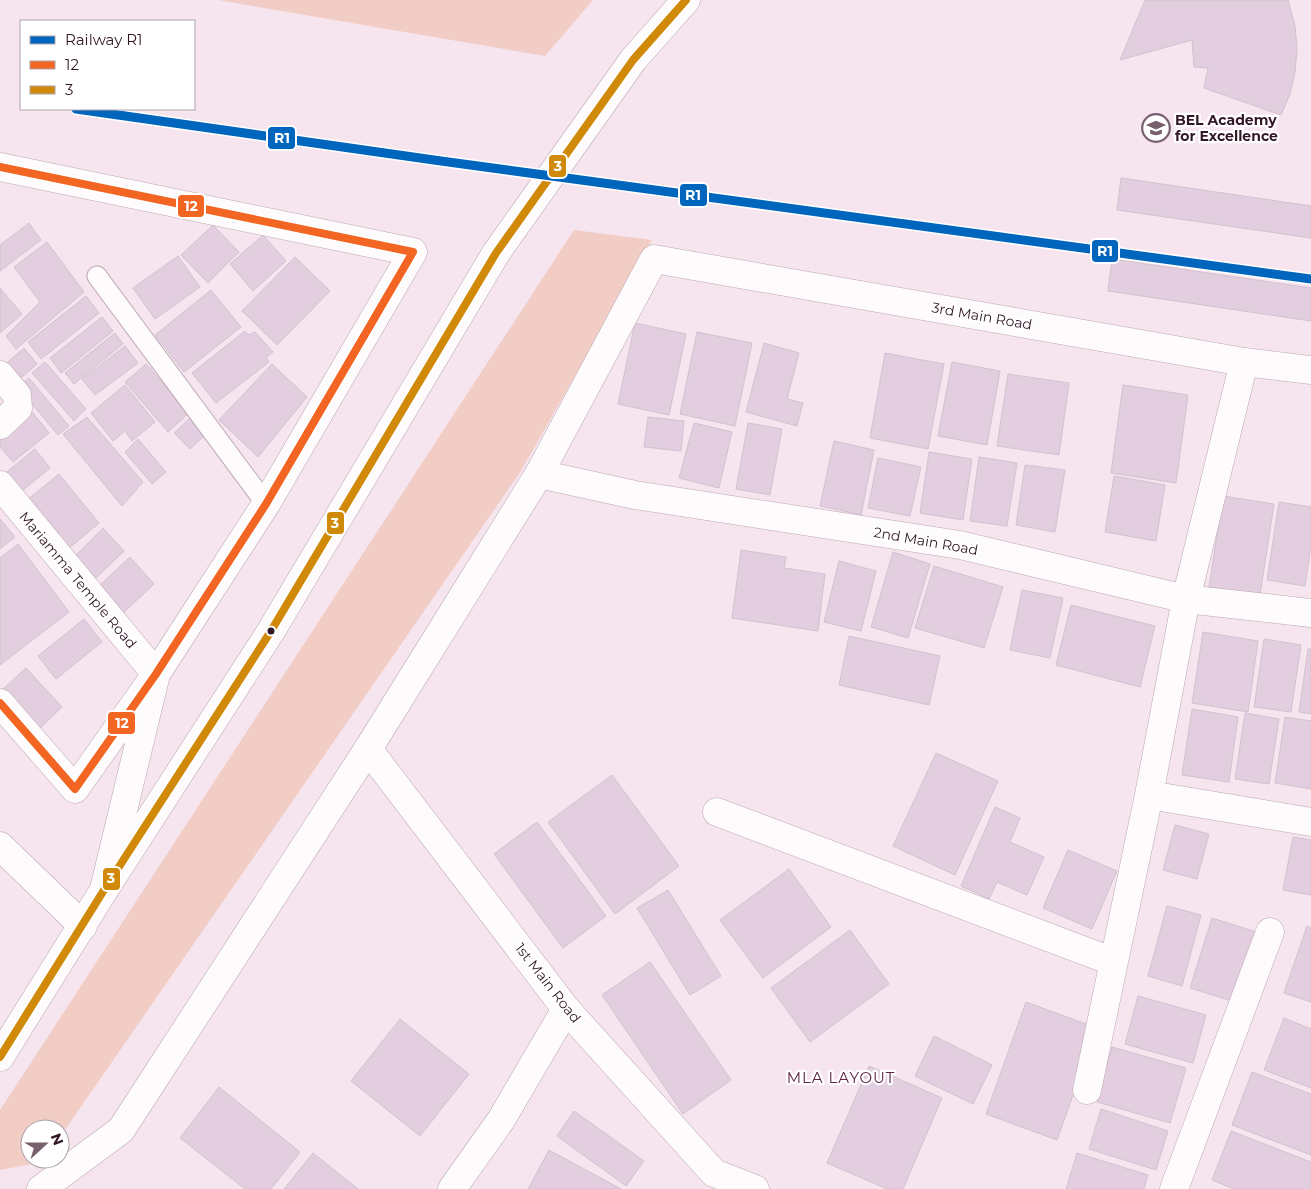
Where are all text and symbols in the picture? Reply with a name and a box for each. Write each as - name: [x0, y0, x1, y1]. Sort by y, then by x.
- legend: [20, 20, 195, 110]
- text: Railway R1: [65, 30, 142, 49]
- text: 12: [65, 55, 79, 74]
- text: 3: [65, 80, 73, 99]
- place label: BEL Academy for Excellence: [1175, 111, 1278, 145]
- school or university icon: BEL Academy for Excellence: [1141, 113, 1171, 143]
- line badge: R1: [267, 126, 296, 150]
- text: R1: [274, 129, 290, 147]
- line badge: 3: [548, 154, 567, 178]
- text: 3: [553, 157, 562, 175]
- line badge: R1: [679, 183, 708, 207]
- text: R1: [685, 186, 701, 204]
- line badge: 12: [177, 194, 205, 218]
- text: 12: [184, 197, 198, 215]
- line badge: R1: [1091, 239, 1119, 263]
- text: R1: [1097, 242, 1113, 260]
- street label: 3rd Main Road: [930, 298, 1034, 334]
- street label: Mariamma Temple Road: [15, 508, 141, 652]
- line badge: 3: [326, 511, 345, 535]
- text: 3: [330, 514, 339, 532]
- street label: 2nd Main Road: [872, 523, 980, 559]
- unlabelled marker: [266, 626, 276, 636]
- line badge: 12: [107, 711, 136, 735]
- text: 12: [115, 714, 129, 732]
- line badge: 3: [102, 867, 121, 891]
- text: 3: [106, 869, 115, 887]
- street label: 1st Main Road: [511, 939, 585, 1027]
- district label: MLA LAYOUT: [787, 1068, 895, 1087]
- north arrow: [20, 1119, 70, 1169]
- text: N: [47, 1131, 68, 1148]

